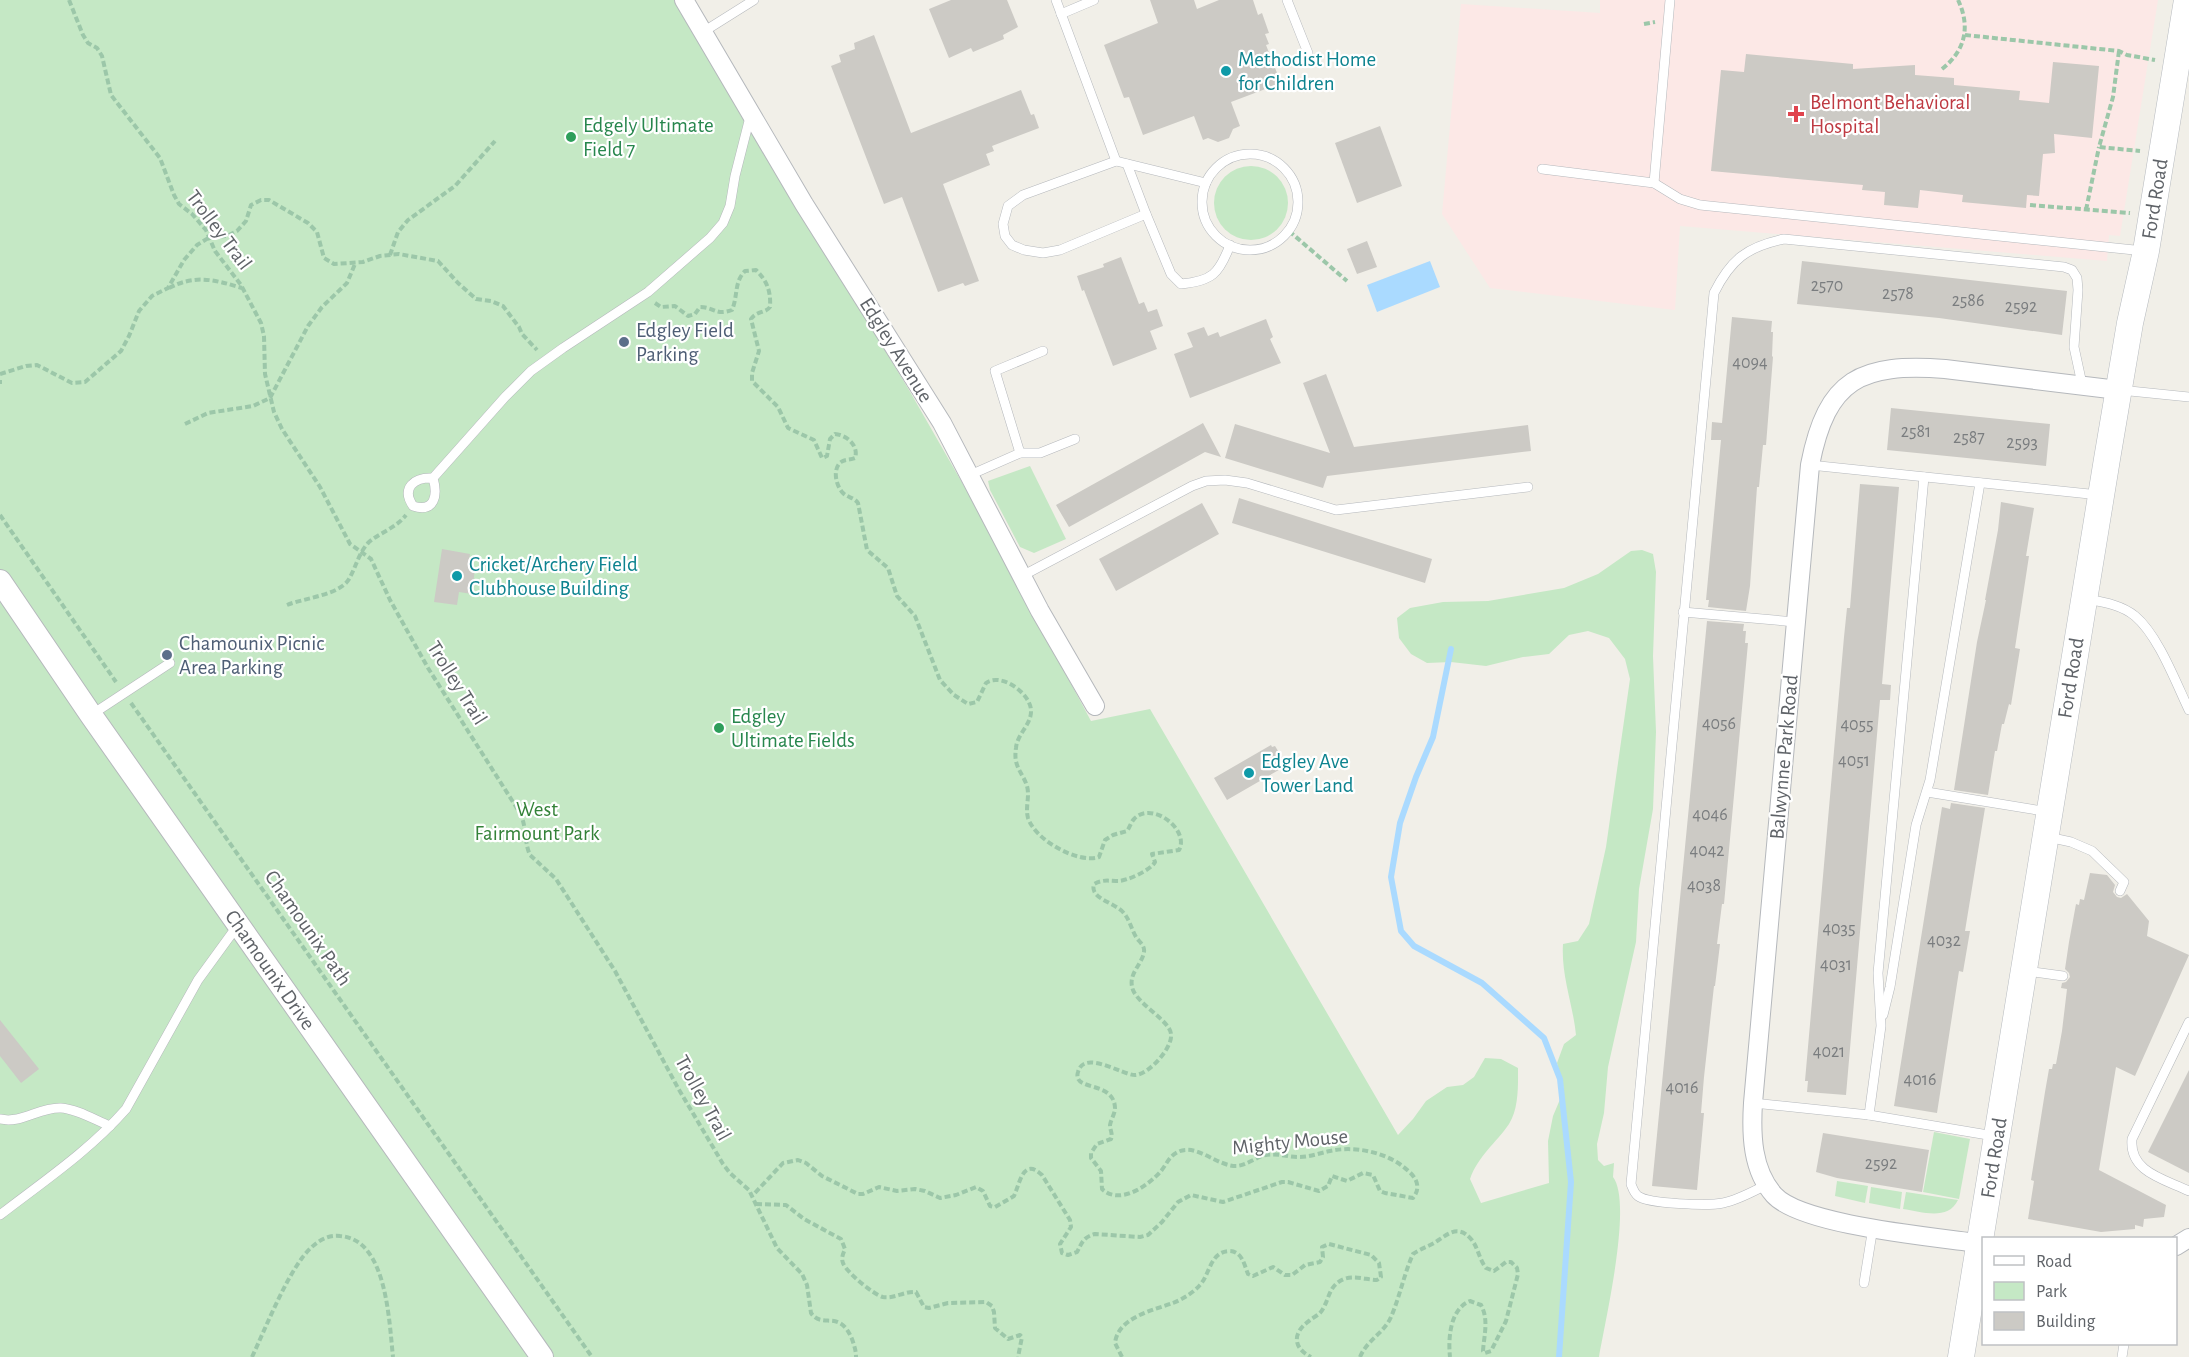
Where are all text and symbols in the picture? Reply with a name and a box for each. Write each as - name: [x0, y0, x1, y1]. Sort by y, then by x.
- place label: Methodist Home for Children: [1238, 49, 1376, 94]
- marker: Methodist Home for Children: [1219, 64, 1233, 78]
- place label: Belmont Behavioral Hospital: [1810, 92, 1970, 137]
- marker: Belmont Behavioral Hospital: [1787, 105, 1805, 123]
- place label: Edgely Ultimate Field 7: [583, 115, 714, 160]
- marker: Edgely Ultimate Field 7: [564, 130, 578, 144]
- street label: Ford Road: [2138, 157, 2172, 241]
- street label: Trolley Trail: [182, 186, 256, 274]
- house number: 2570: [1811, 277, 1843, 295]
- house number: 2578: [1882, 285, 1914, 303]
- house number: 2586: [1952, 292, 1984, 310]
- street label: Edgley Avenue: [856, 294, 936, 406]
- house number: 2592: [2005, 298, 2037, 316]
- place label: Edgley Field Parking: [636, 320, 734, 365]
- marker: Edgley Field Parking: [617, 335, 631, 349]
- house number: 4094: [1732, 354, 1768, 372]
- house number: 2581: [1901, 423, 1931, 441]
- house number: 2587: [1953, 429, 1985, 447]
- house number: 2593: [2006, 434, 2038, 452]
- place label: Cricket/Archery Field Clubhouse Building: [469, 554, 638, 599]
- marker: Cricket/Archery Field Clubhouse Building: [450, 569, 464, 583]
- place label: Chamounix Picnic Area Parking: [179, 633, 324, 678]
- street label: Ford Road: [2054, 636, 2088, 720]
- street label: Trolley Trail: [423, 638, 491, 728]
- marker: Chamounix Picnic Area Parking: [160, 648, 174, 662]
- street label: Balwynne Park Road: [1766, 674, 1802, 840]
- place label: Edgley Ultimate Fields: [731, 706, 855, 751]
- house number: 4056: [1702, 715, 1736, 733]
- house number: 4055: [1840, 716, 1874, 734]
- marker: Edgley Ultimate Fields: [712, 721, 726, 735]
- place label: Edgley Ave Tower Land: [1261, 751, 1354, 796]
- house number: 4051: [1838, 752, 1870, 770]
- marker: Edgley Ave Tower Land: [1242, 766, 1256, 780]
- park label: West Fairmount Park: [475, 799, 600, 844]
- house number: 4046: [1692, 806, 1728, 824]
- house number: 4042: [1689, 842, 1725, 860]
- street label: Chamounix Path: [261, 867, 355, 989]
- house number: 4038: [1687, 877, 1721, 895]
- street label: Chamounix Drive: [221, 906, 319, 1034]
- house number: 4035: [1822, 920, 1856, 938]
- house number: 4032: [1927, 932, 1961, 950]
- house number: 4031: [1820, 956, 1852, 974]
- house number: 4021: [1813, 1043, 1845, 1061]
- street label: Trolley Trail: [671, 1052, 735, 1144]
- house number: 4016: [1904, 1071, 1936, 1089]
- house number: 4016: [1666, 1079, 1698, 1097]
- street label: Ford Road: [1977, 1116, 2011, 1200]
- street label: Mighty Mouse: [1231, 1125, 1349, 1159]
- house number: 2592: [1865, 1155, 1897, 1173]
- legend: [1982, 1237, 2177, 1345]
- text: Road: [2036, 1253, 2072, 1271]
- text: Park: [2036, 1283, 2068, 1301]
- text: Building: [2036, 1313, 2096, 1331]

